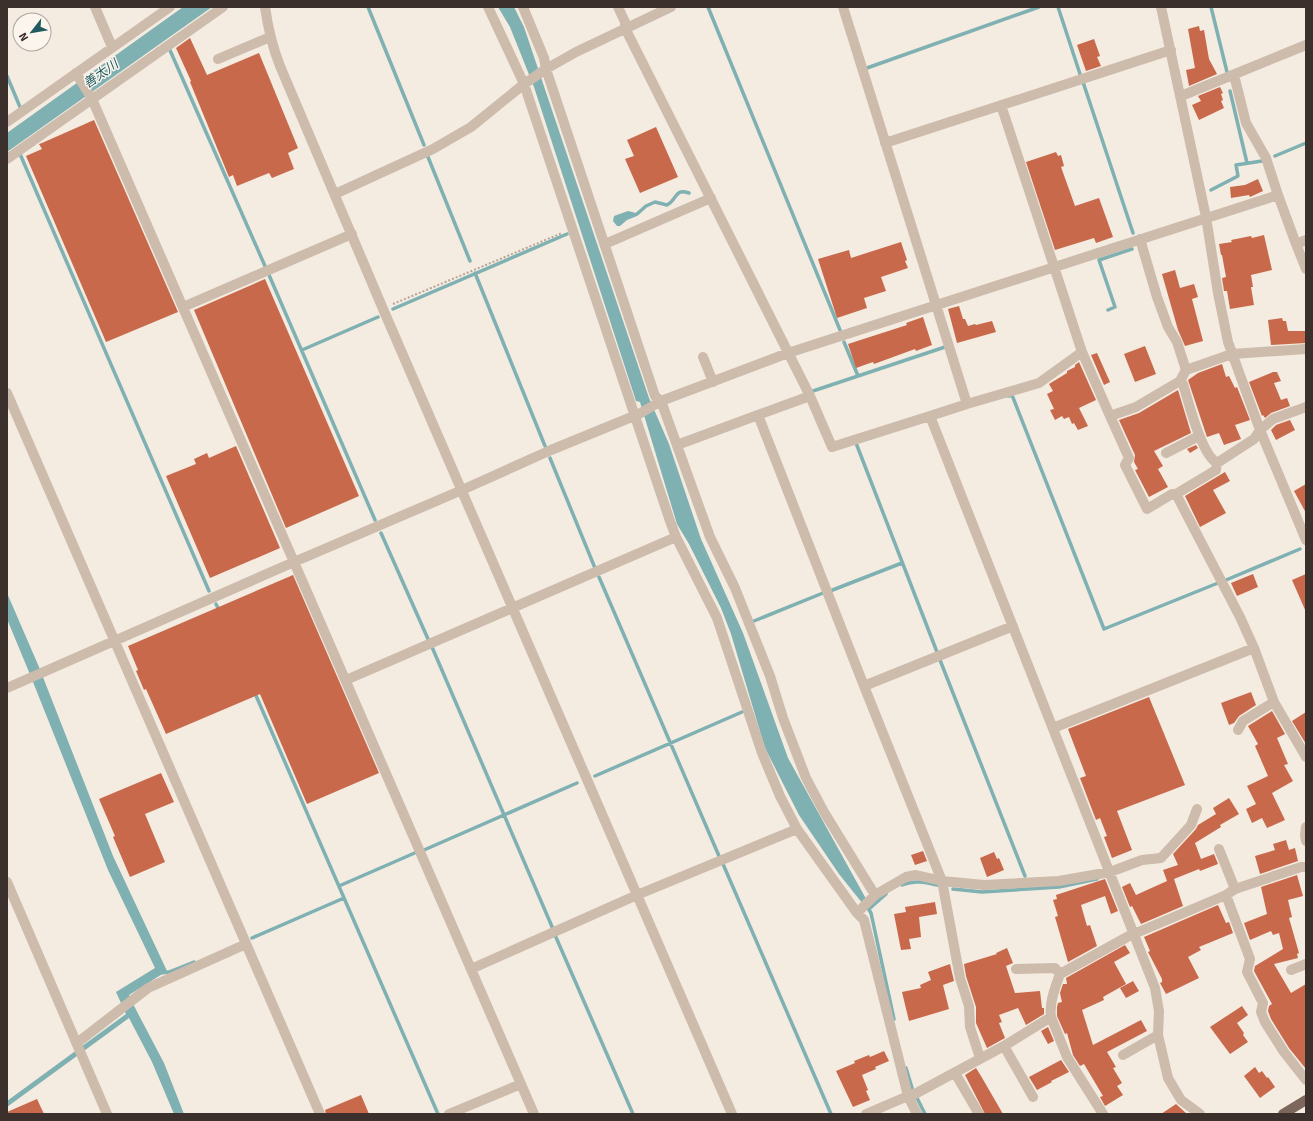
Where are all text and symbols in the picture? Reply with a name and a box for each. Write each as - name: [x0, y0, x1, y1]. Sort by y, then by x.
- north arrow: [12, 12, 52, 52]
- text: N: [16, 30, 31, 44]
- water label: 善太川: [80, 55, 123, 92]

